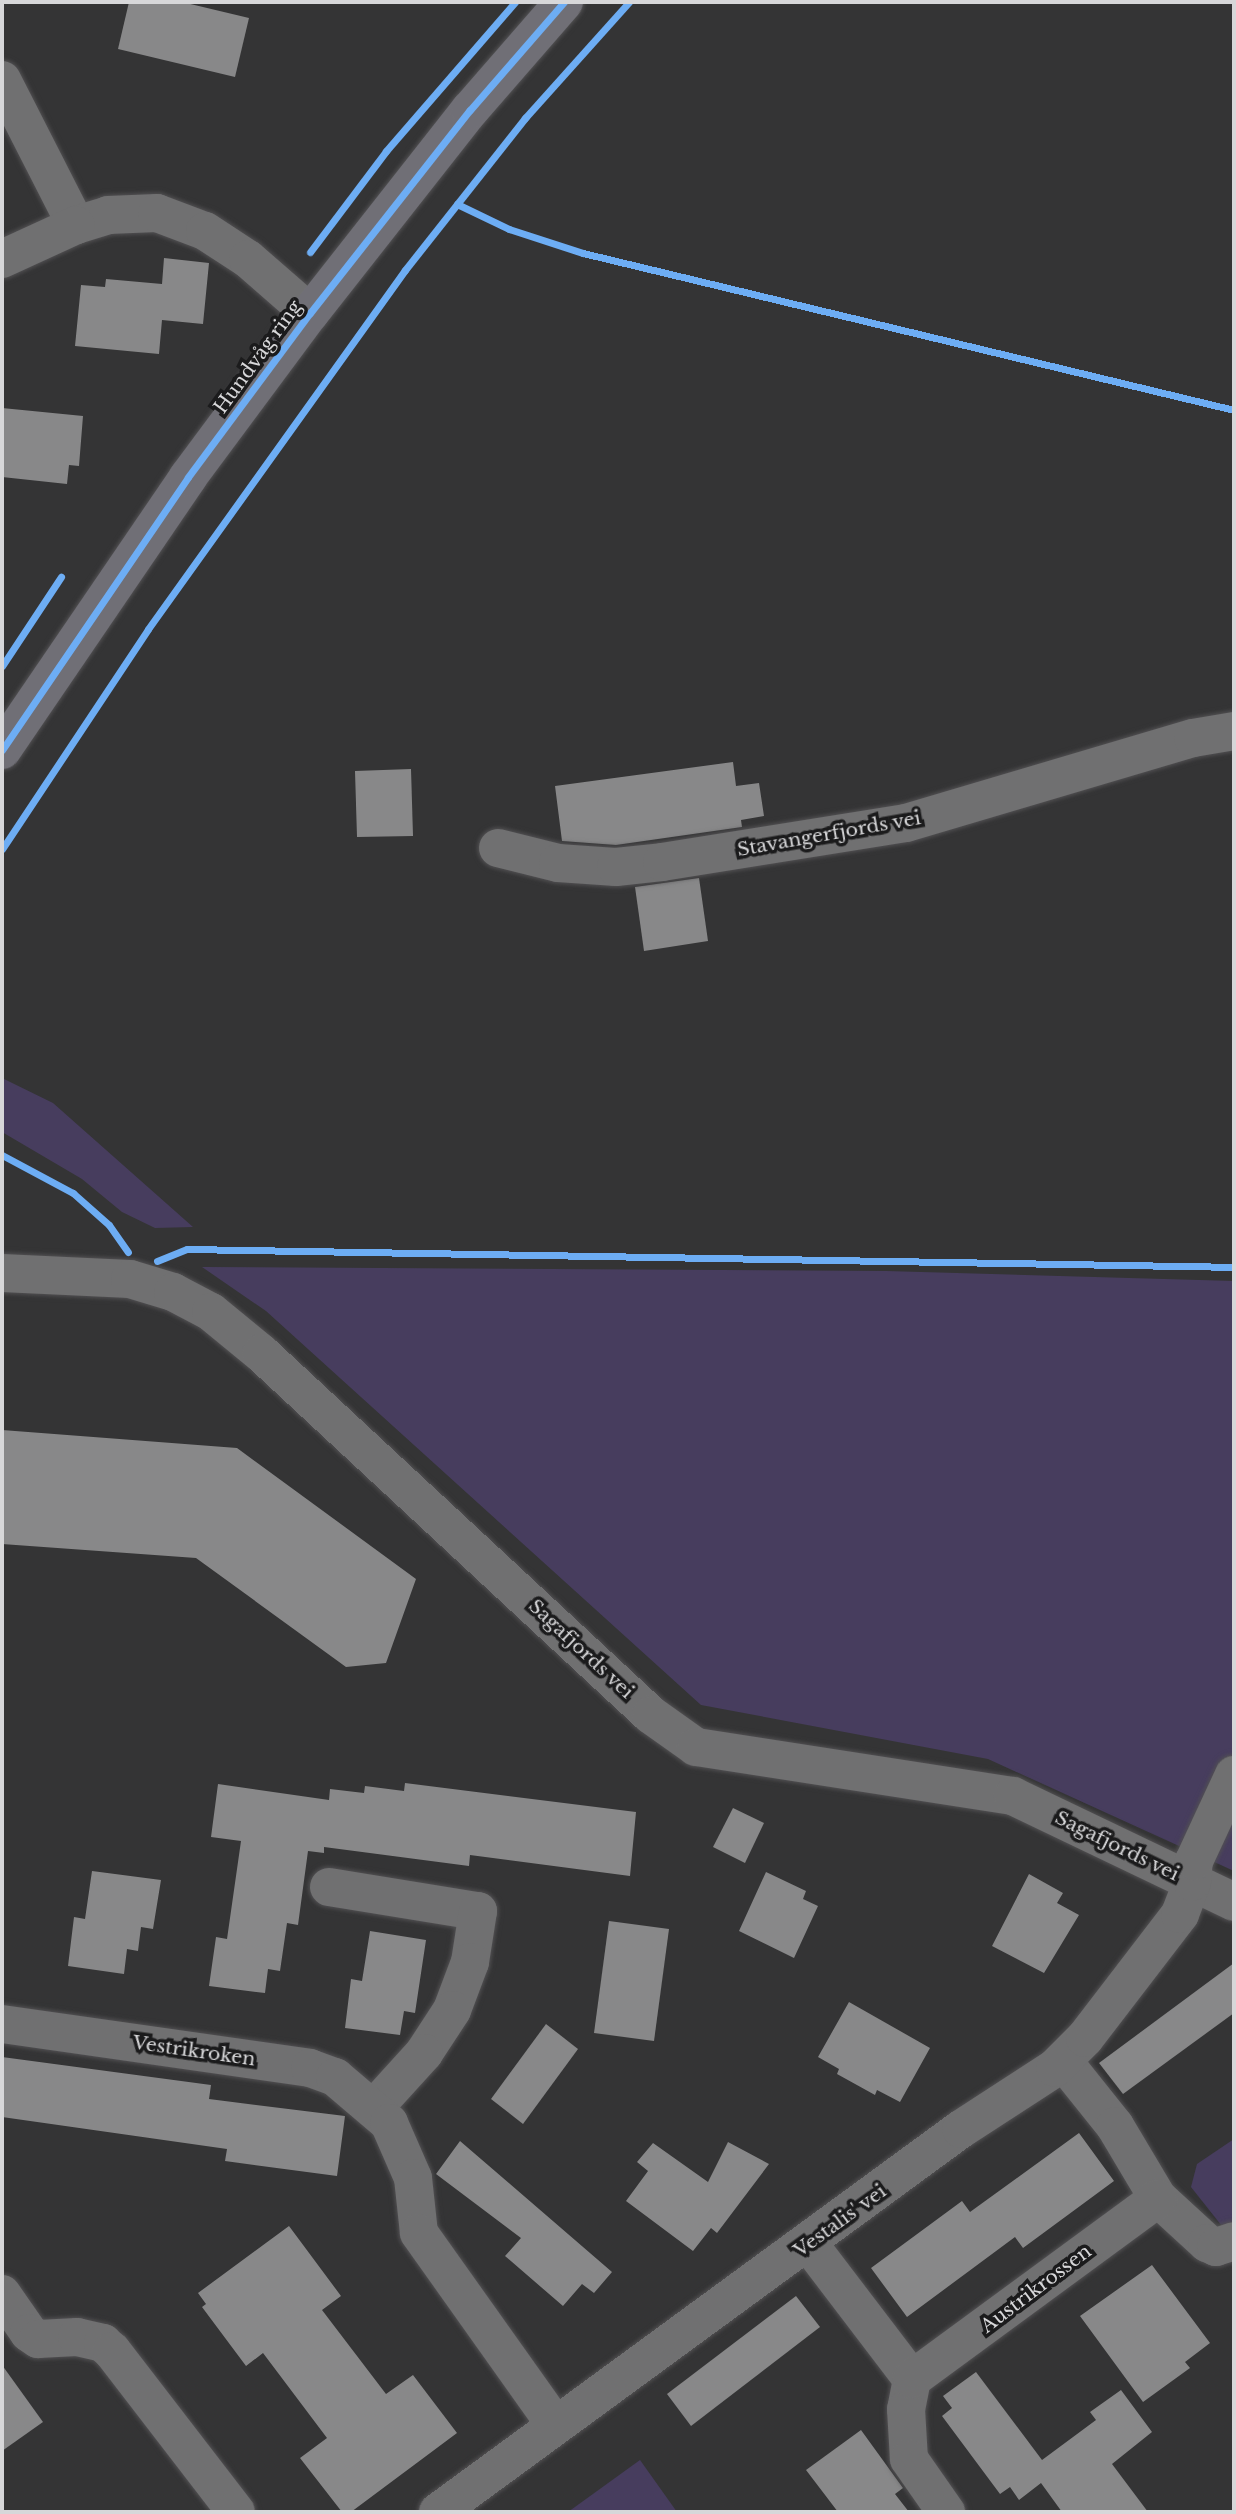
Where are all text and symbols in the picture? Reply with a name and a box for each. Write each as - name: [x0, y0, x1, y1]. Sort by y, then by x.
- street label: Hundvåg ring: [209, 296, 307, 418]
- street label: Stavangerfjords vei: [735, 807, 923, 861]
- street label: Sagafjords vei: [524, 1594, 638, 1704]
- street label: Sagafjords vei: [1051, 1806, 1183, 1886]
- street label: Vestrikroken: [131, 2031, 257, 2071]
- street label: Vestalis' vei: [789, 2180, 891, 2262]
- street label: Austrikrossen: [976, 2240, 1096, 2338]

